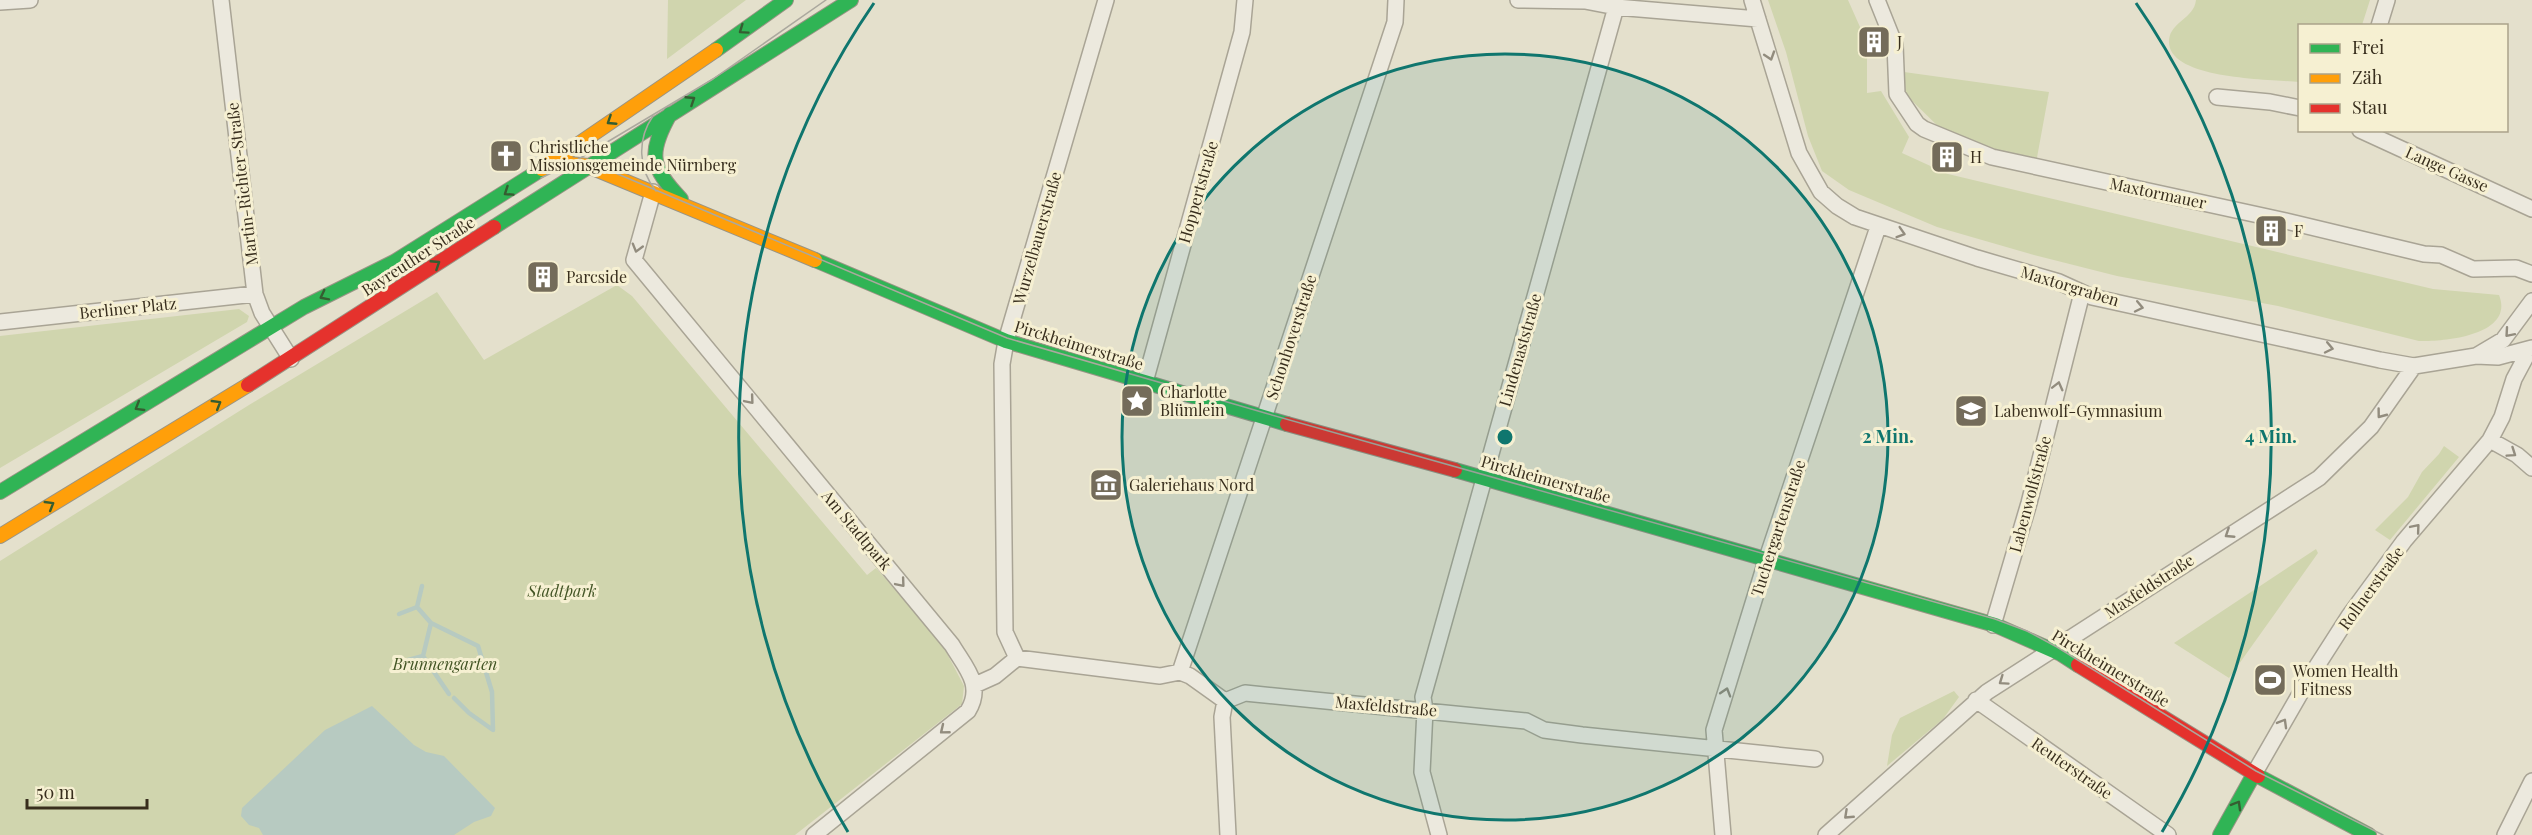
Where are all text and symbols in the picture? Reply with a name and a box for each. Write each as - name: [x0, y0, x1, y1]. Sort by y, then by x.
- one-way arrow: [738, 23, 749, 34]
- building icon: J: [1856, 24, 1892, 60]
- legend: [2298, 24, 2508, 132]
- place label: J: [1896, 31, 1902, 52]
- text: Frei: [2352, 35, 2384, 59]
- one-way arrow: [1763, 50, 1775, 61]
- text: Zäh: [2352, 65, 2383, 89]
- text: Stau: [2352, 95, 2388, 119]
- one-way arrow: [684, 96, 695, 107]
- street label: Martin-Richter-Straße: [221, 101, 262, 267]
- one-way arrow: [607, 114, 617, 126]
- place label: Christliche Missionsgemeinde Nürnberg: [529, 136, 737, 175]
- church icon: Christliche Missionsgemeinde Nürnberg: [488, 138, 524, 174]
- street label: Hoppertstraße: [1173, 138, 1222, 245]
- building icon: H: [1929, 139, 1965, 175]
- street label: Lange Gasse: [2402, 141, 2492, 196]
- place label: H: [1970, 146, 1982, 167]
- street label: Wurzelbauerstraße: [1007, 169, 1066, 308]
- street label: Maxtormauer: [2108, 172, 2208, 213]
- one-way arrow: [503, 185, 514, 196]
- street label: Bayreuther Straße: [357, 211, 478, 300]
- building icon: F: [2253, 213, 2289, 249]
- place label: F: [2294, 220, 2303, 241]
- one-way arrow: [1895, 226, 1906, 238]
- one-way arrow: [632, 242, 644, 253]
- one-way arrow: [430, 259, 440, 271]
- building icon: Parcside: [525, 259, 561, 295]
- street label: Maxtorgraben: [2018, 261, 2122, 311]
- place label: Parcside: [566, 266, 627, 287]
- street label: Schonhoverstraße: [1260, 272, 1321, 402]
- one-way arrow: [319, 289, 330, 301]
- street label: Lindenaststraße: [1493, 291, 1546, 409]
- street label: Berliner Platz: [78, 292, 178, 323]
- one-way arrow: [2133, 299, 2143, 312]
- street label: Pirckheimerstraße: [1012, 315, 1146, 374]
- one-way arrow: [2505, 326, 2516, 337]
- one-way arrow: [2324, 341, 2334, 354]
- place label: Charlotte Blümlein: [1160, 381, 1227, 420]
- one-way arrow: [2051, 381, 2064, 391]
- place icon: Charlotte Blümlein: [1119, 383, 1155, 419]
- school or university icon: Labenwolf-Gymnasium: [1953, 393, 1989, 429]
- one-way arrow: [742, 394, 753, 405]
- one-way arrow: [135, 400, 145, 412]
- one-way arrow: [211, 400, 221, 412]
- place label: Labenwolf-Gymnasium: [1994, 400, 2162, 421]
- one-way arrow: [2377, 407, 2388, 418]
- text: 2 Min.: [1862, 424, 1914, 448]
- text: 4 Min.: [2245, 424, 2297, 448]
- centre of rings: [1495, 427, 1515, 447]
- street label: Labenwolfstraße: [2004, 433, 2055, 554]
- one-way arrow: [2505, 446, 2516, 457]
- street label: Pirckheimerstraße: [1479, 450, 1613, 507]
- street label: Tuchergartenstraße: [1746, 457, 1810, 599]
- museum icon: Galeriehaus Nord: [1088, 467, 1124, 503]
- place label: Galeriehaus Nord: [1129, 474, 1254, 495]
- street label: Am Stadtpark: [817, 484, 897, 574]
- one-way arrow: [44, 501, 54, 513]
- one-way arrow: [2409, 524, 2420, 535]
- one-way arrow: [2225, 527, 2236, 538]
- street label: Rollnerstraße: [2333, 542, 2408, 634]
- street label: Maxfeldstraße: [2100, 549, 2197, 622]
- one-way arrow: [893, 576, 904, 587]
- park label: Stadtpark: [527, 580, 596, 601]
- street label: Pirckheimerstraße: [2048, 624, 2174, 711]
- park label: Brunnengarten: [392, 653, 497, 674]
- place label: Women Health | Fitness: [2292, 660, 2399, 699]
- sports icon: Women Health | Fitness: [2252, 662, 2288, 698]
- one-way arrow: [1999, 674, 2010, 685]
- one-way arrow: [1719, 687, 1731, 698]
- street label: Maxfeldstraße: [1334, 691, 1438, 720]
- one-way arrow: [2275, 719, 2287, 729]
- one-way arrow: [940, 723, 951, 734]
- street label: Reuterstraße: [2028, 732, 2117, 803]
- scale bar: [27, 772, 147, 810]
- text: 50 m: [36, 780, 75, 804]
- one-way arrow: [2230, 800, 2241, 811]
- one-way arrow: [1844, 808, 1854, 819]

